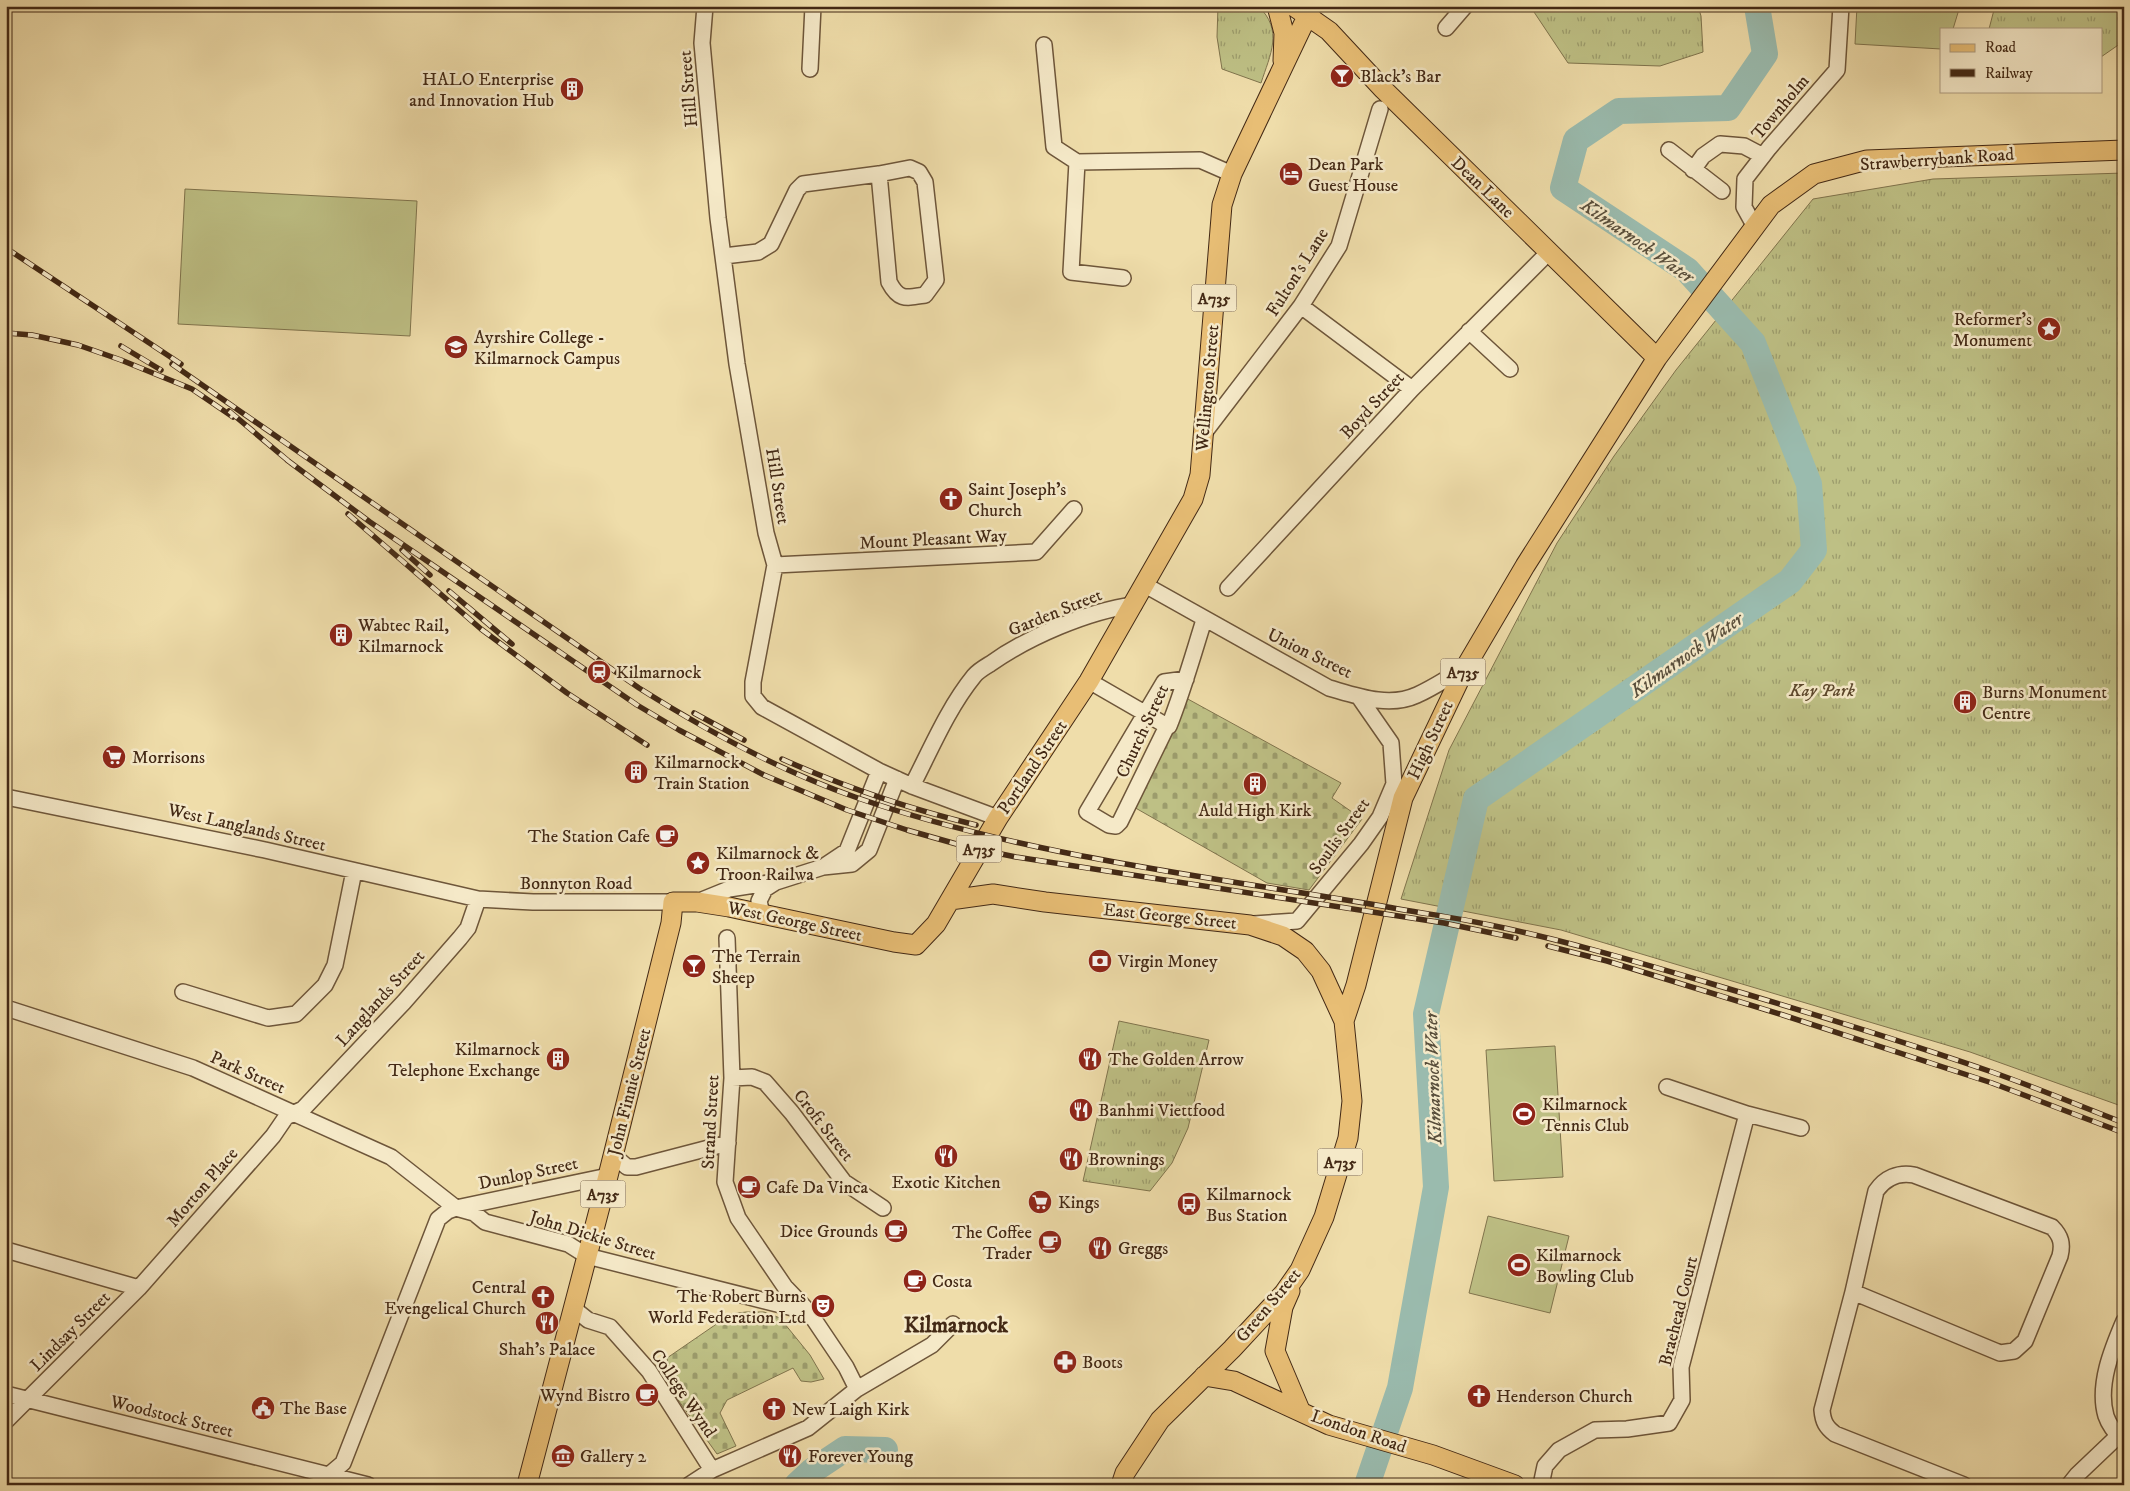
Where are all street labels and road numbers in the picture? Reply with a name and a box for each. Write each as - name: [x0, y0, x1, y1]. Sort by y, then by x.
- street label: Hill Street: [675, 49, 703, 128]
- street label: Townholm: [1747, 71, 1814, 145]
- street label: Strawberrybank Road: [1859, 144, 2015, 176]
- street label: Dean Lane: [1446, 152, 1518, 223]
- street label: Fulton's Lane: [1262, 224, 1334, 321]
- road number: A735: [1192, 284, 1236, 312]
- street label: Wellington Street: [1191, 324, 1225, 453]
- street label: Boyd Street: [1336, 367, 1410, 444]
- street label: Hill Street: [760, 446, 794, 526]
- street label: Mount Pleasant Way: [859, 525, 1008, 555]
- street label: Garden Street: [1005, 584, 1106, 642]
- street label: Union Street: [1263, 624, 1356, 684]
- road number: A735: [1440, 659, 1486, 686]
- street label: Church Street: [1112, 681, 1174, 782]
- street label: High Street: [1403, 697, 1459, 783]
- street label: Portland Street: [993, 716, 1073, 819]
- street label: Soulis Street: [1305, 794, 1375, 879]
- street label: West Langlands Street: [165, 799, 328, 857]
- road number: A735: [956, 836, 1002, 862]
- street label: Bonnyton Road: [520, 873, 632, 895]
- street label: West George Street: [725, 897, 864, 947]
- street label: East George Street: [1102, 899, 1238, 935]
- street label: Langlands Street: [332, 946, 430, 1052]
- street label: John Finnie Street: [603, 1026, 657, 1161]
- street label: Park Street: [207, 1047, 289, 1099]
- street label: Strand Street: [698, 1074, 724, 1170]
- street label: Croft Street: [788, 1085, 858, 1166]
- street label: Morton Place: [162, 1143, 243, 1232]
- road number: A735: [1318, 1148, 1362, 1176]
- street label: Dunlop Street: [476, 1153, 580, 1195]
- road number: A735: [580, 1180, 626, 1208]
- street label: John Dickie Street: [525, 1206, 659, 1266]
- street label: Braehead Court: [1655, 1254, 1703, 1368]
- street label: Green Street: [1231, 1264, 1306, 1347]
- street label: Lindsay Street: [26, 1287, 116, 1376]
- street label: College Wynd: [646, 1345, 721, 1442]
- street label: Woodstock Street: [107, 1391, 236, 1443]
- street label: London Road: [1308, 1405, 1409, 1459]

